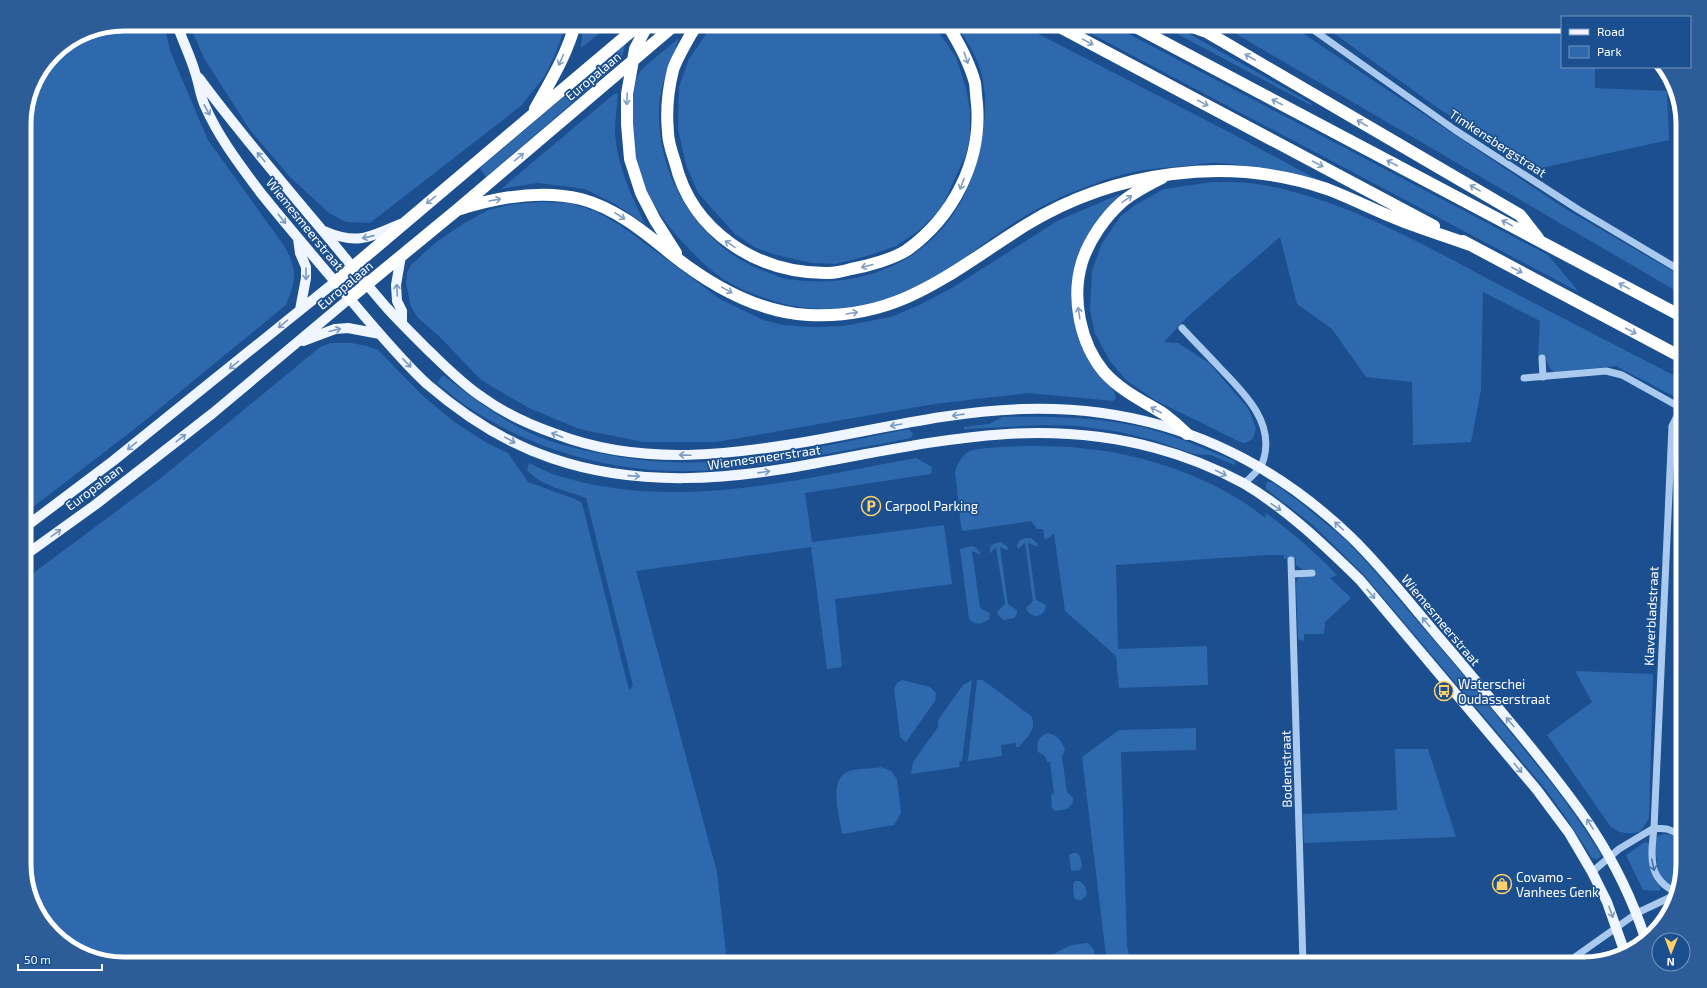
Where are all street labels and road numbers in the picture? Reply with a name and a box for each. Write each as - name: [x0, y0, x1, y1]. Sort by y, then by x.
- street label: Europalaan: [562, 48, 624, 104]
- street label: Timkensbergstraat: [1446, 106, 1550, 180]
- street label: Wiemesmeerstraat: [263, 175, 347, 273]
- street label: Europalaan: [314, 257, 376, 313]
- street label: Wiemesmeerstraat: [706, 441, 822, 473]
- street label: Europalaan: [62, 460, 126, 514]
- street label: Klaverbladstraat: [1640, 566, 1662, 666]
- street label: Wiemesmeerstraat: [1398, 571, 1484, 669]
- street label: Bodemstraat: [1277, 730, 1295, 808]

